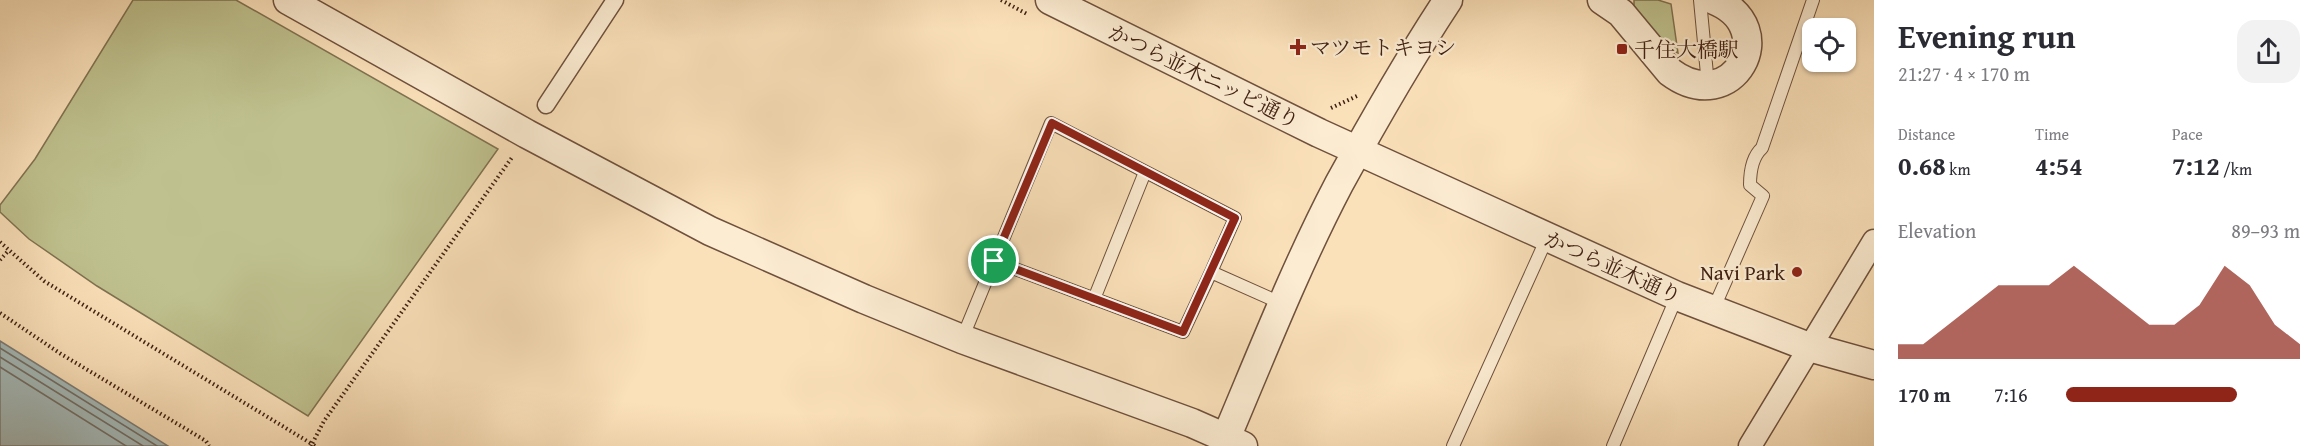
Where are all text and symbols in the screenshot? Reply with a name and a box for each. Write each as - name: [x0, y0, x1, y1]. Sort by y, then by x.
- text: Evening run: [1898, 12, 2075, 60]
- street label: かつら並木ニッピ通り: [1103, 16, 1305, 136]
- map controls: [1802, 18, 1856, 72]
- button: locate: [1802, 18, 1856, 72]
- button: share: [2237, 20, 2300, 83]
- place label: マツモトキヨシ: [1310, 32, 1456, 63]
- place label: 千住大橋駅: [1634, 34, 1739, 65]
- marker: マツモトキヨシ: [1291, 40, 1305, 54]
- marker: 千住大橋駅: [1615, 42, 1629, 56]
- text: 21:27 · 4 × 170 m: [1898, 59, 2030, 88]
- text: Distance: [1898, 122, 1955, 146]
- text: Time: [2035, 122, 2069, 146]
- text: Pace: [2172, 122, 2203, 146]
- text: 0.68: [1898, 146, 1946, 185]
- text: 4:54: [2035, 146, 2083, 185]
- text: 7:12: [2172, 146, 2220, 185]
- text: km: [1946, 157, 1970, 181]
- text: /km: [2220, 157, 2252, 181]
- text: Elevation: [1898, 216, 1976, 245]
- text: 89–93 m: [2231, 216, 2300, 245]
- street label: かつら並木通り: [1540, 223, 1686, 311]
- pin: [968, 235, 1019, 286]
- icon: arrive: [977, 244, 1010, 277]
- place label: Navi Park: [1700, 257, 1785, 288]
- marker: Navi Park: [1790, 265, 1804, 279]
- text: 170 m: [1898, 380, 1951, 409]
- text: 7:16: [1994, 380, 2028, 409]

